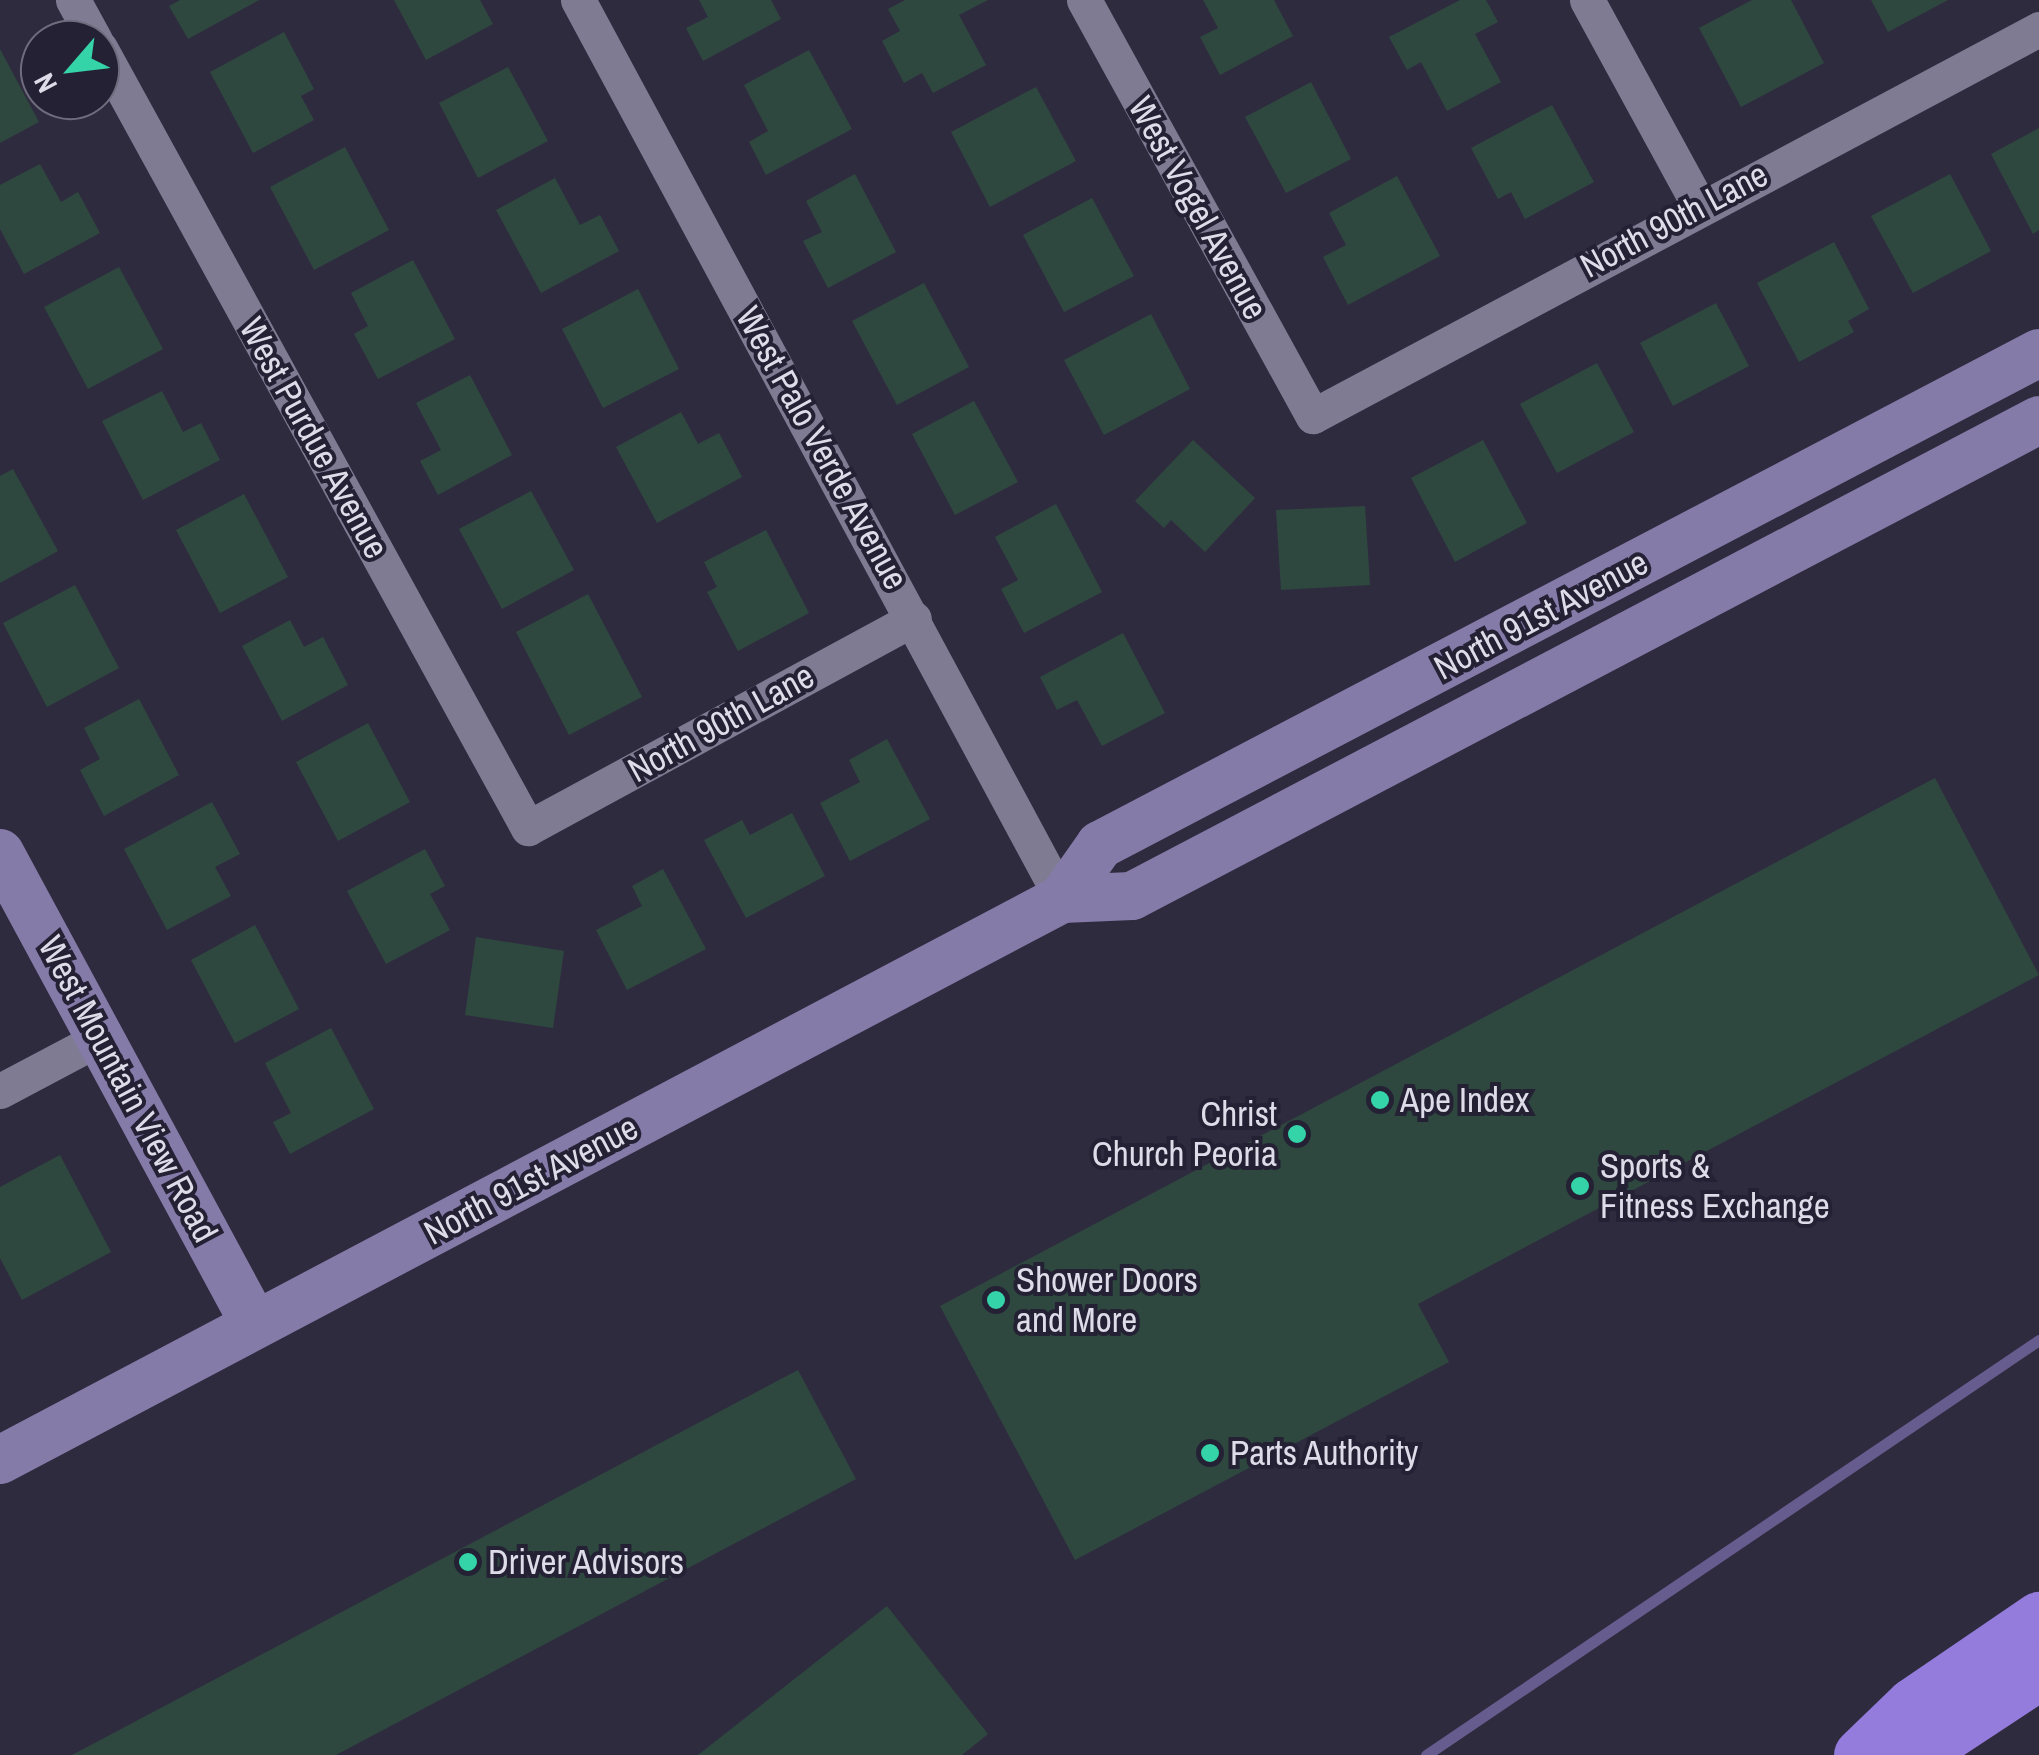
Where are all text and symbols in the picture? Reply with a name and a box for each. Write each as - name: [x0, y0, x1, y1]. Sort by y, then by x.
- north arrow: [20, 20, 120, 120]
- text: N: [25, 67, 66, 99]
- street label: West Vogel Avenue: [1119, 89, 1277, 327]
- street label: North 90th Lane: [1573, 153, 1775, 287]
- street label: West Palo Verde Avenue: [727, 299, 917, 597]
- street label: West Purdue Avenue: [230, 310, 398, 566]
- street label: North 91st Avenue: [1426, 541, 1656, 689]
- street label: North 90th Lane: [621, 655, 821, 791]
- street label: West Mountain View Road: [30, 929, 226, 1249]
- place label: Ape Index: [1400, 1079, 1529, 1121]
- marker: Ape Index: [1369, 1089, 1391, 1111]
- place label: Christ Church Peoria: [1092, 1093, 1277, 1175]
- street label: North 91st Avenue: [416, 1106, 646, 1254]
- marker: Christ Church Peoria: [1286, 1123, 1308, 1145]
- place label: Sports & Fitness Exchange: [1600, 1145, 1830, 1227]
- marker: Sports & Fitness Exchange: [1569, 1175, 1591, 1197]
- place label: Shower Doors and More: [1016, 1259, 1198, 1341]
- marker: Shower Doors and More: [985, 1289, 1007, 1311]
- place label: Parts Authority: [1230, 1432, 1420, 1474]
- marker: Parts Authority: [1199, 1442, 1221, 1464]
- place label: Driver Advisors: [488, 1541, 686, 1583]
- marker: Driver Advisors: [457, 1551, 479, 1573]

